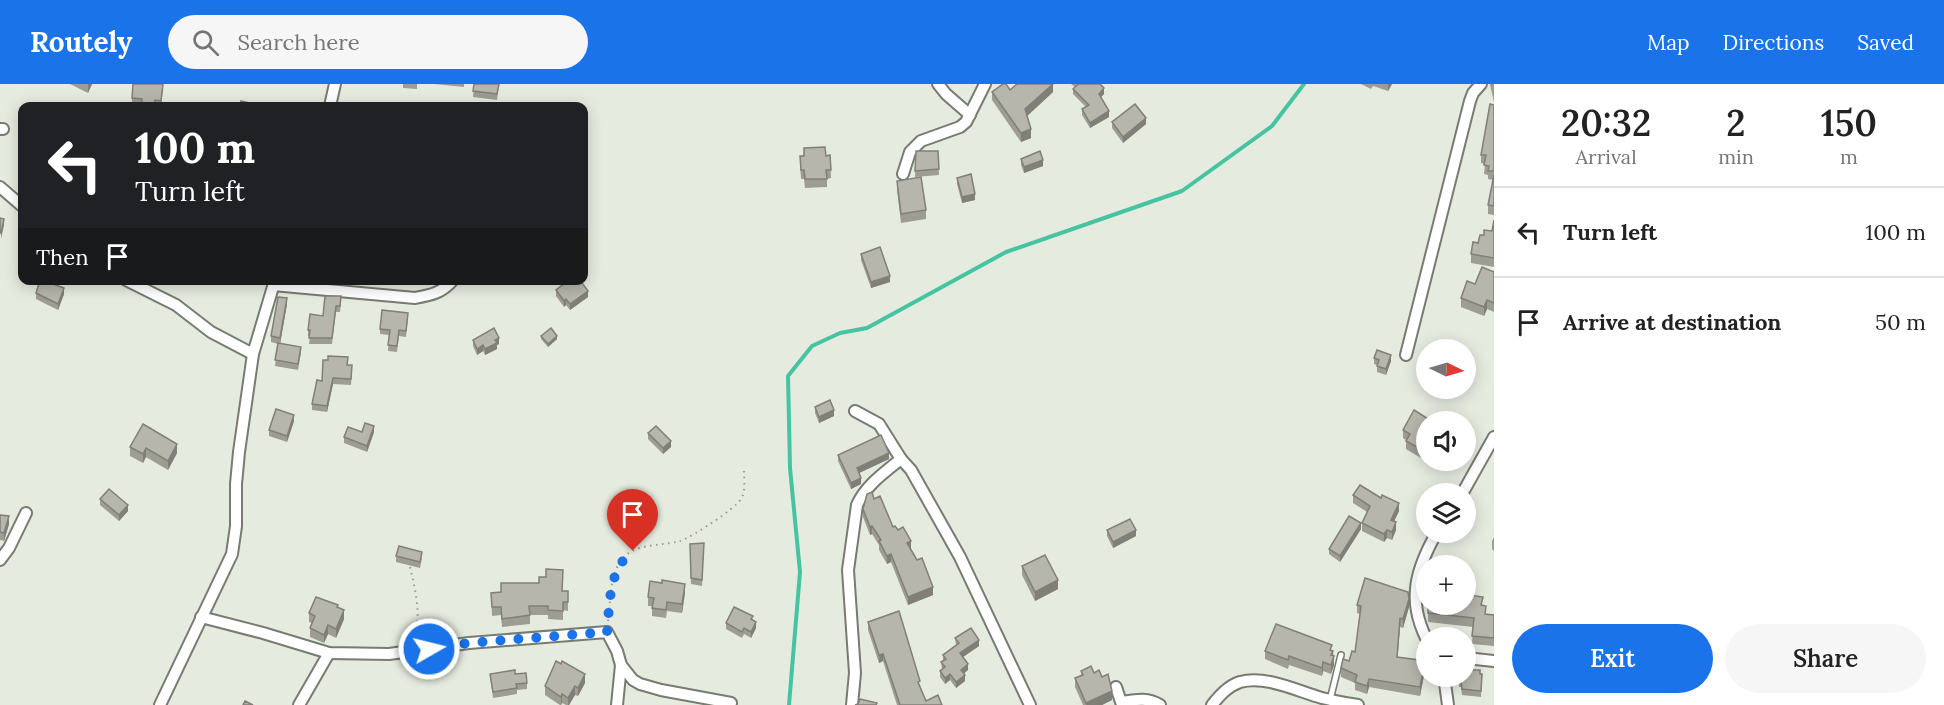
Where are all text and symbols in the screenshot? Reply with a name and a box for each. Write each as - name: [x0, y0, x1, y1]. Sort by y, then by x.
- search box: [168, 15, 588, 69]
- text: Routely: [30, 24, 132, 60]
- icon: search: [189, 26, 222, 59]
- text: Search here: [237, 28, 360, 56]
- text: Map: [1647, 29, 1690, 56]
- text: Directions: [1723, 29, 1824, 56]
- text: Saved: [1857, 29, 1914, 56]
- text: 20:32: [1561, 100, 1651, 146]
- text: 2: [1726, 100, 1746, 146]
- text: 150: [1821, 100, 1877, 146]
- text: 100 m: [135, 121, 255, 175]
- icon: left: [36, 126, 114, 204]
- text: Arrival: [1576, 144, 1637, 169]
- text: min: [1718, 144, 1754, 169]
- text: m: [1840, 144, 1858, 169]
- text: Turn left: [135, 174, 245, 208]
- icon: left: [1512, 216, 1545, 249]
- text: Turn left: [1563, 218, 1657, 246]
- text: 100 m: [1865, 218, 1926, 246]
- icon: arrive: [101, 240, 134, 273]
- text: Then: [36, 243, 89, 271]
- icon: arrive: [1512, 306, 1545, 339]
- text: Arrive at destination: [1563, 308, 1781, 336]
- text: 50 m: [1875, 308, 1926, 336]
- north arrow: [1416, 339, 1476, 399]
- map controls: [1416, 339, 1476, 687]
- button: sound: [1416, 411, 1476, 471]
- button: layers: [1416, 483, 1476, 543]
- pin: [607, 489, 658, 551]
- icon: arrive: [616, 498, 649, 531]
- button: +: [1416, 555, 1476, 615]
- position arrow: [397, 617, 461, 681]
- button: Exit: [1512, 624, 1713, 693]
- button: Share: [1725, 624, 1926, 693]
- button: −: [1416, 627, 1476, 687]

